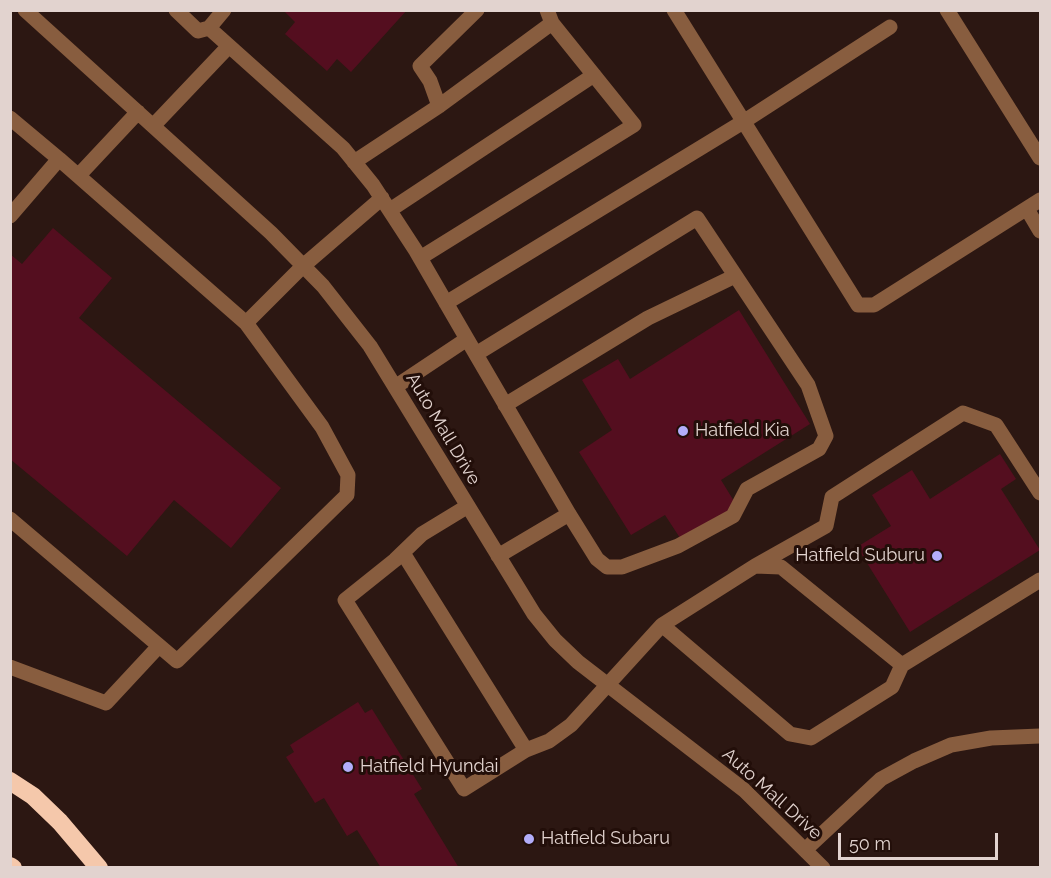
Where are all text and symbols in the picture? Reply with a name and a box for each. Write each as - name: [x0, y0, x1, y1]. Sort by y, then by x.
- street label: Auto Mall Drive: [401, 369, 485, 489]
- place label: Hatfield Kia: [695, 420, 790, 442]
- marker: Hatfield Kia: [676, 424, 690, 438]
- place label: Hatfield Suburu: [795, 545, 925, 567]
- marker: Hatfield Suburu: [930, 549, 944, 563]
- street label: Auto Mall Drive: [718, 744, 826, 844]
- place label: Hatfield Hyundai: [360, 756, 498, 778]
- marker: Hatfield Hyundai: [341, 760, 355, 774]
- scale bar: [841, 821, 1002, 859]
- place label: Hatfield Subaru: [541, 828, 670, 850]
- marker: Hatfield Subaru: [522, 832, 536, 846]
- text: 50 m: [849, 833, 891, 854]

